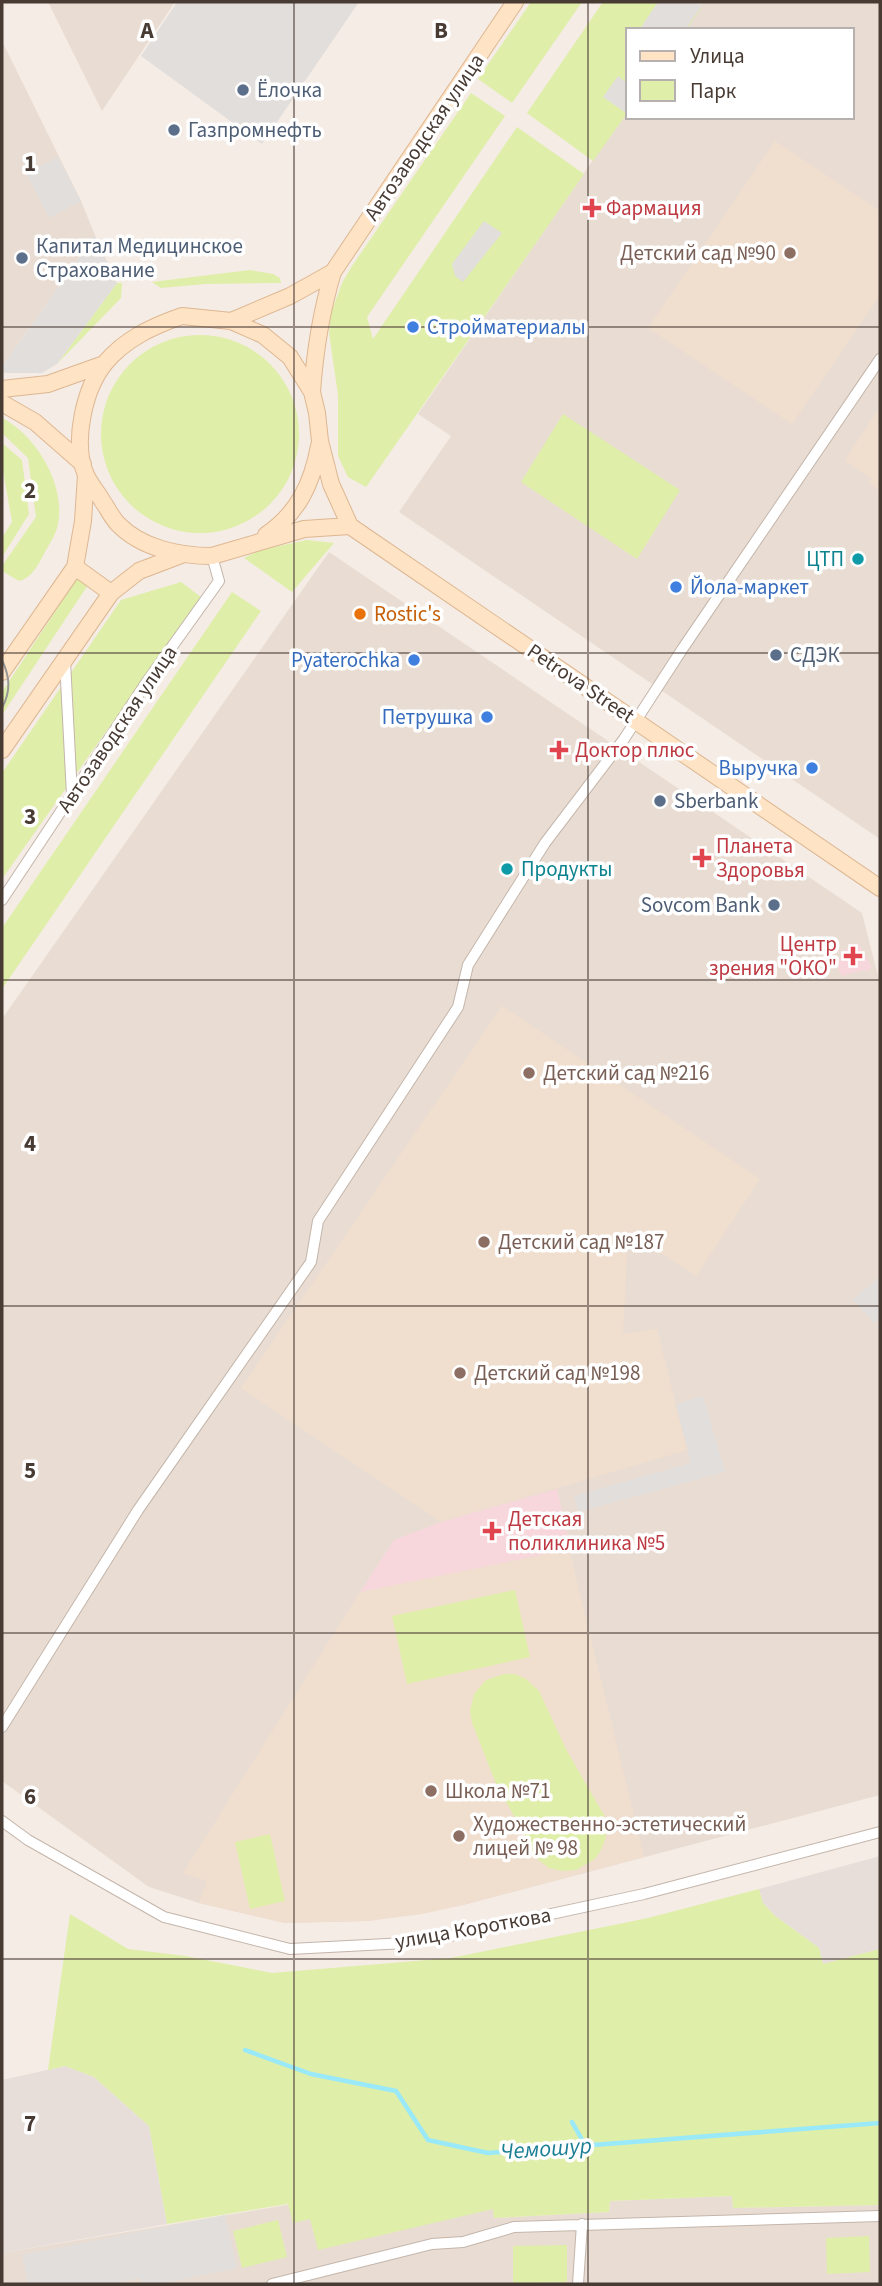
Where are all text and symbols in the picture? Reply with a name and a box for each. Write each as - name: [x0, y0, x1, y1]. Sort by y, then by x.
- text: A: [139, 14, 154, 47]
- text: B: [434, 14, 448, 47]
- legend: [626, 28, 854, 119]
- text: Улица: [690, 41, 745, 71]
- street label: Автозаводская улица: [357, 47, 491, 227]
- place label: Ёлочка: [257, 75, 322, 105]
- text: Парк: [690, 76, 737, 106]
- marker: Ёлочка: [235, 82, 251, 98]
- place label: Газпромнефть: [188, 115, 322, 145]
- marker: Газпромнефть: [166, 122, 182, 138]
- text: 1: [24, 147, 36, 180]
- place label: Фармация: [606, 193, 701, 223]
- marker: Фармация: [584, 200, 600, 216]
- place label: Капитал Медицинское Страхование: [36, 231, 243, 285]
- place label: Детский сад №90: [620, 238, 776, 268]
- marker: Детский сад №90: [782, 245, 798, 261]
- marker: Капитал Медицинское Страхование: [14, 250, 30, 266]
- place label: Стройматериалы: [427, 312, 586, 342]
- marker: Стройматериалы: [405, 319, 421, 335]
- text: 2: [24, 474, 36, 507]
- place label: ЦТП: [806, 544, 844, 574]
- marker: ЦТП: [850, 551, 866, 567]
- place label: Йола-маркет: [690, 572, 809, 602]
- marker: Йола-маркет: [668, 579, 684, 595]
- place label: Rostic's: [374, 599, 441, 629]
- marker: Rostic's: [352, 606, 368, 622]
- street label: Petrova Street: [521, 636, 641, 730]
- street label: Автозаводская улица: [50, 639, 184, 819]
- place label: СДЭК: [790, 640, 840, 670]
- place label: Pyaterochka: [291, 645, 400, 675]
- marker: СДЭК: [768, 647, 784, 663]
- marker: Pyaterochka: [406, 652, 422, 668]
- place label: Петрушка: [382, 702, 473, 732]
- marker: Петрушка: [479, 709, 495, 725]
- place label: Доктор плюс: [575, 735, 695, 765]
- marker: Доктор плюс: [549, 740, 569, 760]
- place label: Выручка: [719, 753, 798, 783]
- marker: Выручка: [804, 760, 820, 776]
- place label: Sberbank: [674, 786, 759, 816]
- marker: Sberbank: [652, 793, 668, 809]
- text: 3: [24, 800, 36, 833]
- place label: Планета Здоровья: [716, 831, 805, 885]
- marker: Планета Здоровья: [694, 850, 710, 866]
- place label: Продукты: [521, 854, 612, 884]
- marker: Продукты: [499, 861, 515, 877]
- place label: Sovcom Bank: [641, 890, 761, 920]
- marker: Sovcom Bank: [766, 897, 782, 913]
- place label: Центр зрения "ОКО": [709, 929, 837, 983]
- marker: Центр зрения "ОКО": [843, 946, 863, 966]
- place label: Детский сад №216: [543, 1058, 709, 1088]
- marker: Детский сад №216: [521, 1065, 537, 1081]
- text: 4: [24, 1127, 36, 1160]
- place label: Детский сад №187: [498, 1227, 664, 1257]
- marker: Детский сад №187: [476, 1234, 492, 1250]
- place label: Детский сад №198: [474, 1358, 640, 1388]
- marker: Детский сад №198: [452, 1365, 468, 1381]
- text: 5: [24, 1454, 36, 1487]
- place label: Детская поликлиника №5: [508, 1504, 665, 1558]
- marker: Детская поликлиника №5: [482, 1521, 502, 1541]
- place label: Школа №71: [445, 1776, 550, 1806]
- text: 6: [24, 1780, 36, 1813]
- marker: Школа №71: [423, 1783, 439, 1799]
- place label: Художественно-эстетический лицей № 98: [473, 1809, 746, 1863]
- marker: Художественно-эстетический лицей № 98: [451, 1828, 467, 1844]
- street label: улица Короткова: [393, 1900, 553, 1956]
- text: 7: [24, 2107, 36, 2140]
- water label: Чемошур: [499, 2129, 593, 2168]

